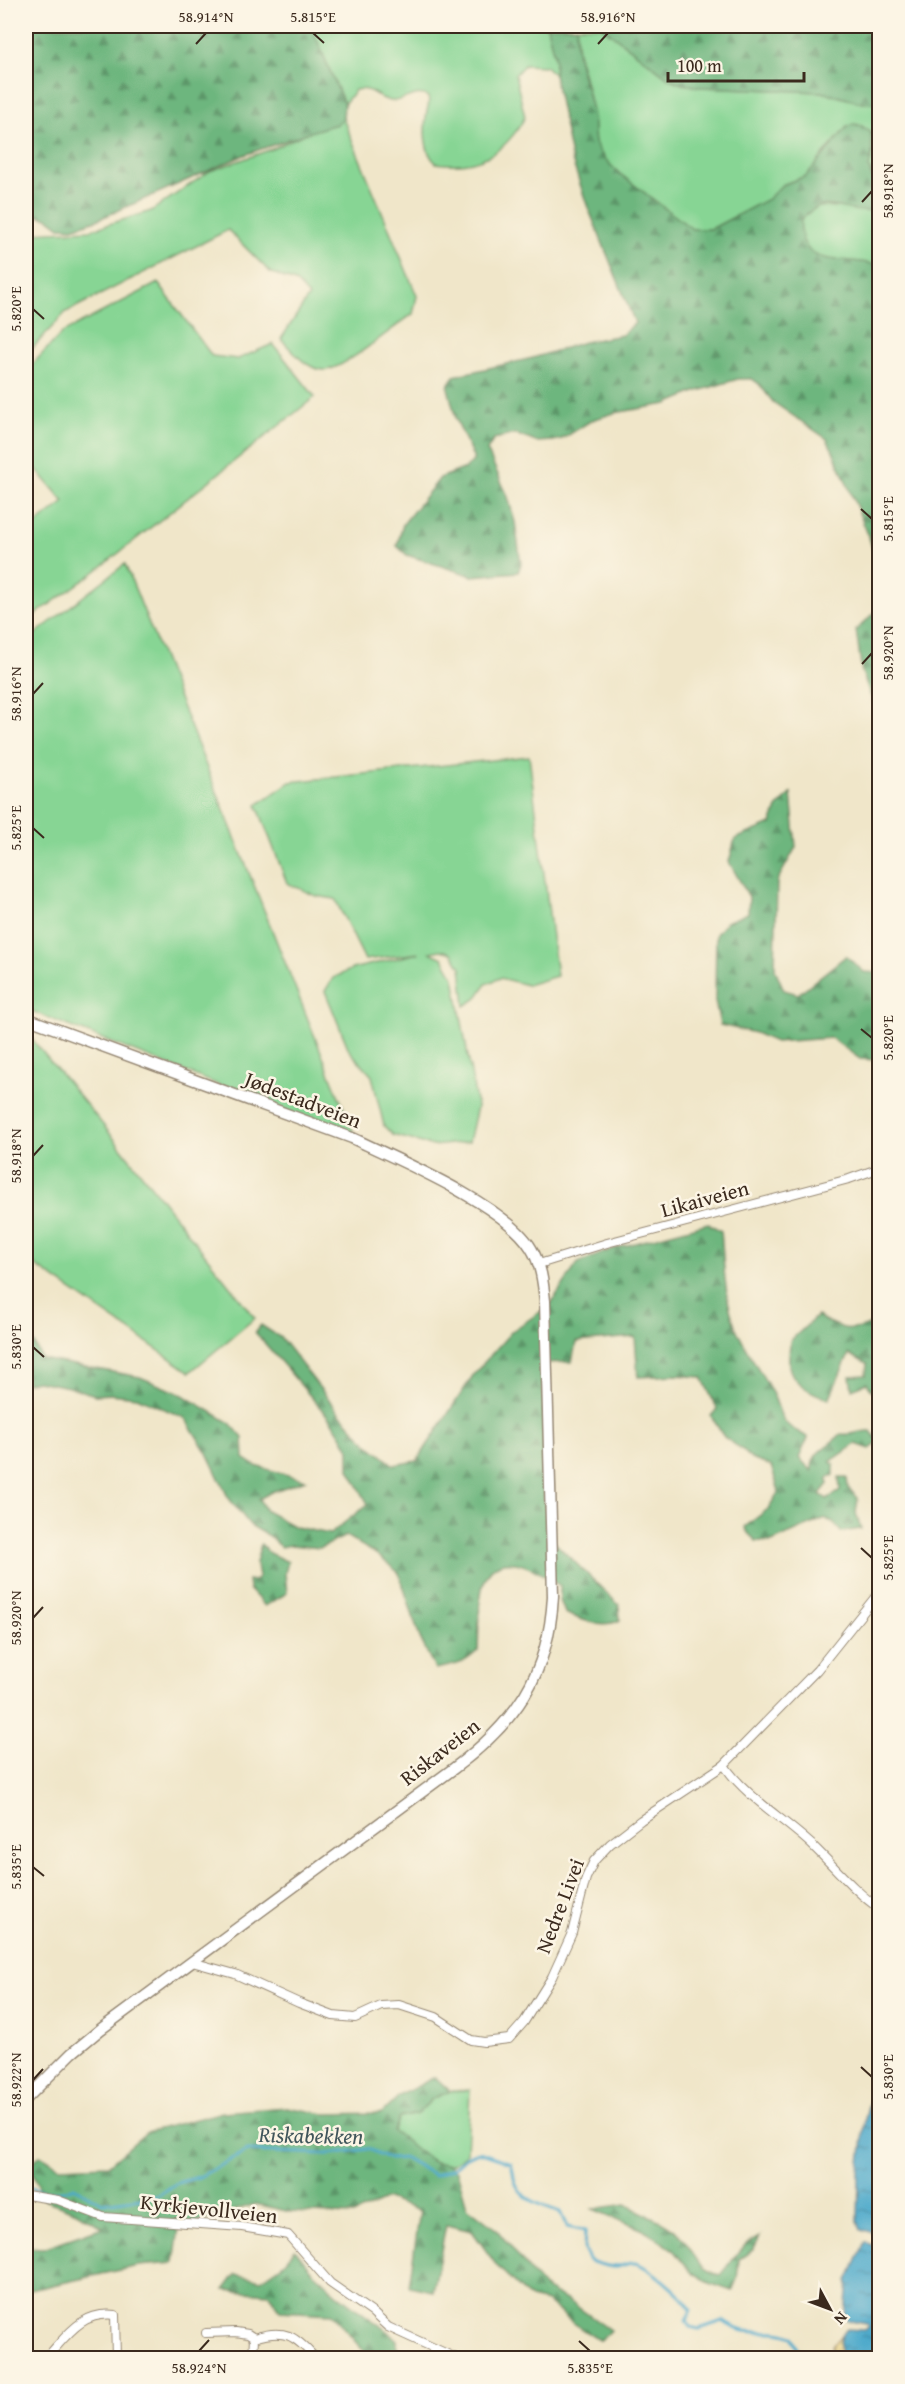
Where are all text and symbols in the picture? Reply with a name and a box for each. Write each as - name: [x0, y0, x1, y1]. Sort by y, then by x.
- text: 58.914°N: [179, 6, 234, 27]
- text: 5.815°E: [290, 6, 336, 27]
- text: 58.916°N: [581, 6, 636, 27]
- scale bar: [668, 45, 804, 83]
- text: 100 m: [677, 52, 722, 79]
- text: 58.918°N: [877, 163, 898, 218]
- text: 5.820°E: [5, 286, 26, 332]
- text: 5.815°E: [877, 496, 898, 542]
- text: 58.920°N: [877, 625, 898, 680]
- text: 58.916°N: [5, 666, 26, 721]
- text: 5.825°E: [5, 805, 26, 851]
- text: 5.820°E: [877, 1015, 898, 1061]
- street label: Jødestadveien: [238, 1062, 366, 1136]
- text: 58.918°N: [5, 1128, 26, 1183]
- street label: Likaiveien: [657, 1172, 753, 1225]
- text: 5.830°E: [5, 1324, 26, 1370]
- text: 5.825°E: [877, 1535, 898, 1581]
- text: 58.920°N: [5, 1590, 26, 1645]
- street label: Riskaveien: [393, 1710, 486, 1793]
- text: 5.835°E: [5, 1844, 26, 1890]
- street label: Nedre Livei: [527, 1854, 592, 1958]
- text: 58.922°N: [5, 2052, 26, 2107]
- text: 5.830°E: [877, 2054, 898, 2100]
- water label: Riskabekken: [257, 2118, 364, 2152]
- street label: Kyrkjevollveien: [139, 2186, 279, 2231]
- north arrow: [800, 2279, 860, 2339]
- text: N: [829, 2307, 854, 2331]
- text: 58.924°N: [172, 2357, 227, 2378]
- text: 5.835°E: [567, 2357, 613, 2378]

